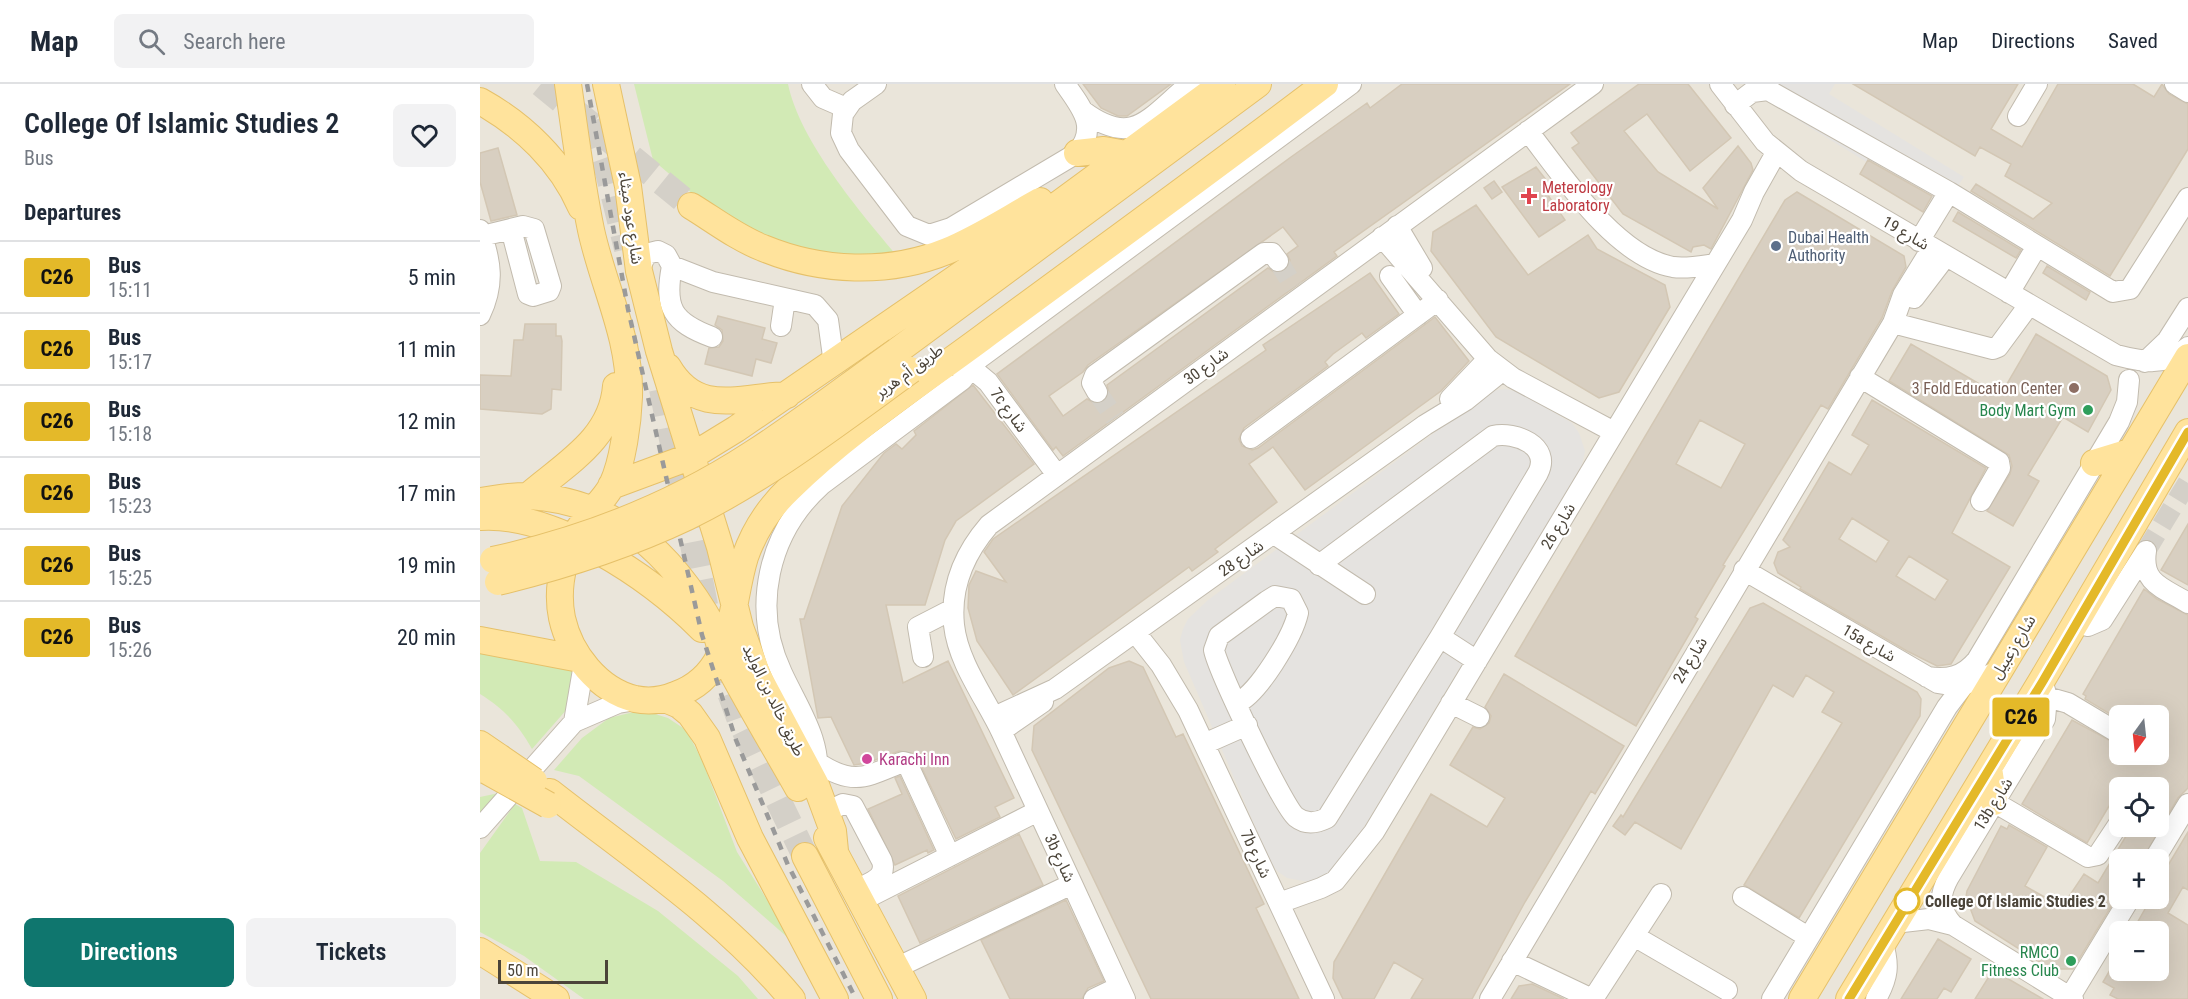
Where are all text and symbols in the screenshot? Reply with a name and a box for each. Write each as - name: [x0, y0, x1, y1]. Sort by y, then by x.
- search box: [114, 14, 534, 68]
- text: Map: [30, 25, 78, 58]
- icon: search: [135, 25, 168, 58]
- text: Search here: [183, 29, 286, 54]
- text: Map: [1922, 29, 1958, 53]
- text: Directions: [1991, 29, 2075, 53]
- text: Saved: [2108, 29, 2158, 53]
- button: heart: [393, 104, 456, 167]
- text: College Of Islamic Studies 2: [24, 107, 339, 140]
- text: Bus: [24, 146, 54, 170]
- street label: شارع عود ميثاء: [612, 170, 647, 266]
- place label: Meterology Laboratory: [1542, 178, 1613, 215]
- marker: Meterology Laboratory: [1520, 187, 1538, 205]
- text: Departures: [24, 200, 121, 225]
- street label: شارع 19: [1878, 212, 1933, 256]
- place label: Dubai Health Authority: [1788, 228, 1869, 265]
- marker: Dubai Health Authority: [1769, 239, 1783, 253]
- text: Bus: [108, 253, 141, 278]
- text: C26: [40, 265, 74, 289]
- text: 5 min: [408, 265, 456, 290]
- text: 15:11: [108, 278, 152, 302]
- text: Bus: [108, 325, 141, 350]
- text: C26: [40, 337, 74, 361]
- text: 11 min: [397, 337, 456, 362]
- street label: طريق أم هرير: [870, 340, 949, 405]
- street label: شارع 30: [1180, 343, 1234, 391]
- text: 15:17: [108, 350, 152, 374]
- place label: 3 Fold Education Center: [1912, 379, 2062, 398]
- marker: 3 Fold Education Center: [2067, 381, 2081, 395]
- street label: 7c شارع: [984, 384, 1031, 438]
- text: Bus: [108, 397, 141, 422]
- place label: Body Mart Gym: [1979, 401, 2076, 420]
- marker: Body Mart Gym: [2081, 403, 2095, 417]
- text: C26: [40, 409, 74, 433]
- text: 12 min: [397, 409, 456, 434]
- text: 15:18: [108, 422, 152, 446]
- text: Bus: [108, 469, 141, 494]
- text: C26: [40, 481, 74, 505]
- text: 17 min: [397, 481, 456, 506]
- text: 15:23: [108, 494, 152, 518]
- street label: شارع 26: [1537, 499, 1582, 554]
- street label: شارع 28: [1215, 536, 1269, 583]
- text: Bus: [108, 541, 141, 566]
- text: C26: [40, 553, 74, 577]
- text: 19 min: [397, 553, 456, 578]
- text: 15:25: [108, 566, 152, 590]
- street label: شارع زعبيل: [1986, 611, 2042, 684]
- text: Bus: [108, 613, 141, 638]
- street label: 15a شارع: [1837, 620, 1899, 668]
- text: C26: [40, 625, 74, 649]
- text: 20 min: [397, 625, 456, 650]
- street label: شارع 24: [1669, 633, 1714, 688]
- text: 15:26: [108, 638, 152, 662]
- street label: طريق خالد بن الوليد: [738, 641, 809, 760]
- line badge: C26: [1986, 698, 2056, 736]
- text: C26: [2004, 705, 2038, 729]
- north arrow: [2109, 705, 2169, 765]
- map controls: [2109, 705, 2169, 981]
- place label: Karachi Inn: [879, 750, 950, 769]
- marker: Karachi Inn: [860, 752, 874, 766]
- street label: 13b شارع: [1969, 774, 2019, 835]
- button: locate: [2109, 777, 2169, 837]
- street label: 7b شارع: [1234, 827, 1275, 882]
- street label: 3b شارع: [1038, 831, 1079, 886]
- button: +: [2109, 849, 2169, 909]
- marker: College Of Islamic Studies 2: [1894, 888, 1920, 914]
- place label: College Of Islamic Studies 2: [1925, 892, 2106, 911]
- button: Directions: [24, 918, 234, 987]
- button: Tickets: [246, 918, 456, 987]
- button: −: [2109, 921, 2169, 981]
- place label: RMCO Fitness Club: [1981, 943, 2059, 980]
- marker: RMCO Fitness Club: [2064, 954, 2078, 968]
- scale bar: [498, 957, 608, 984]
- text: 50 m: [507, 961, 539, 980]

